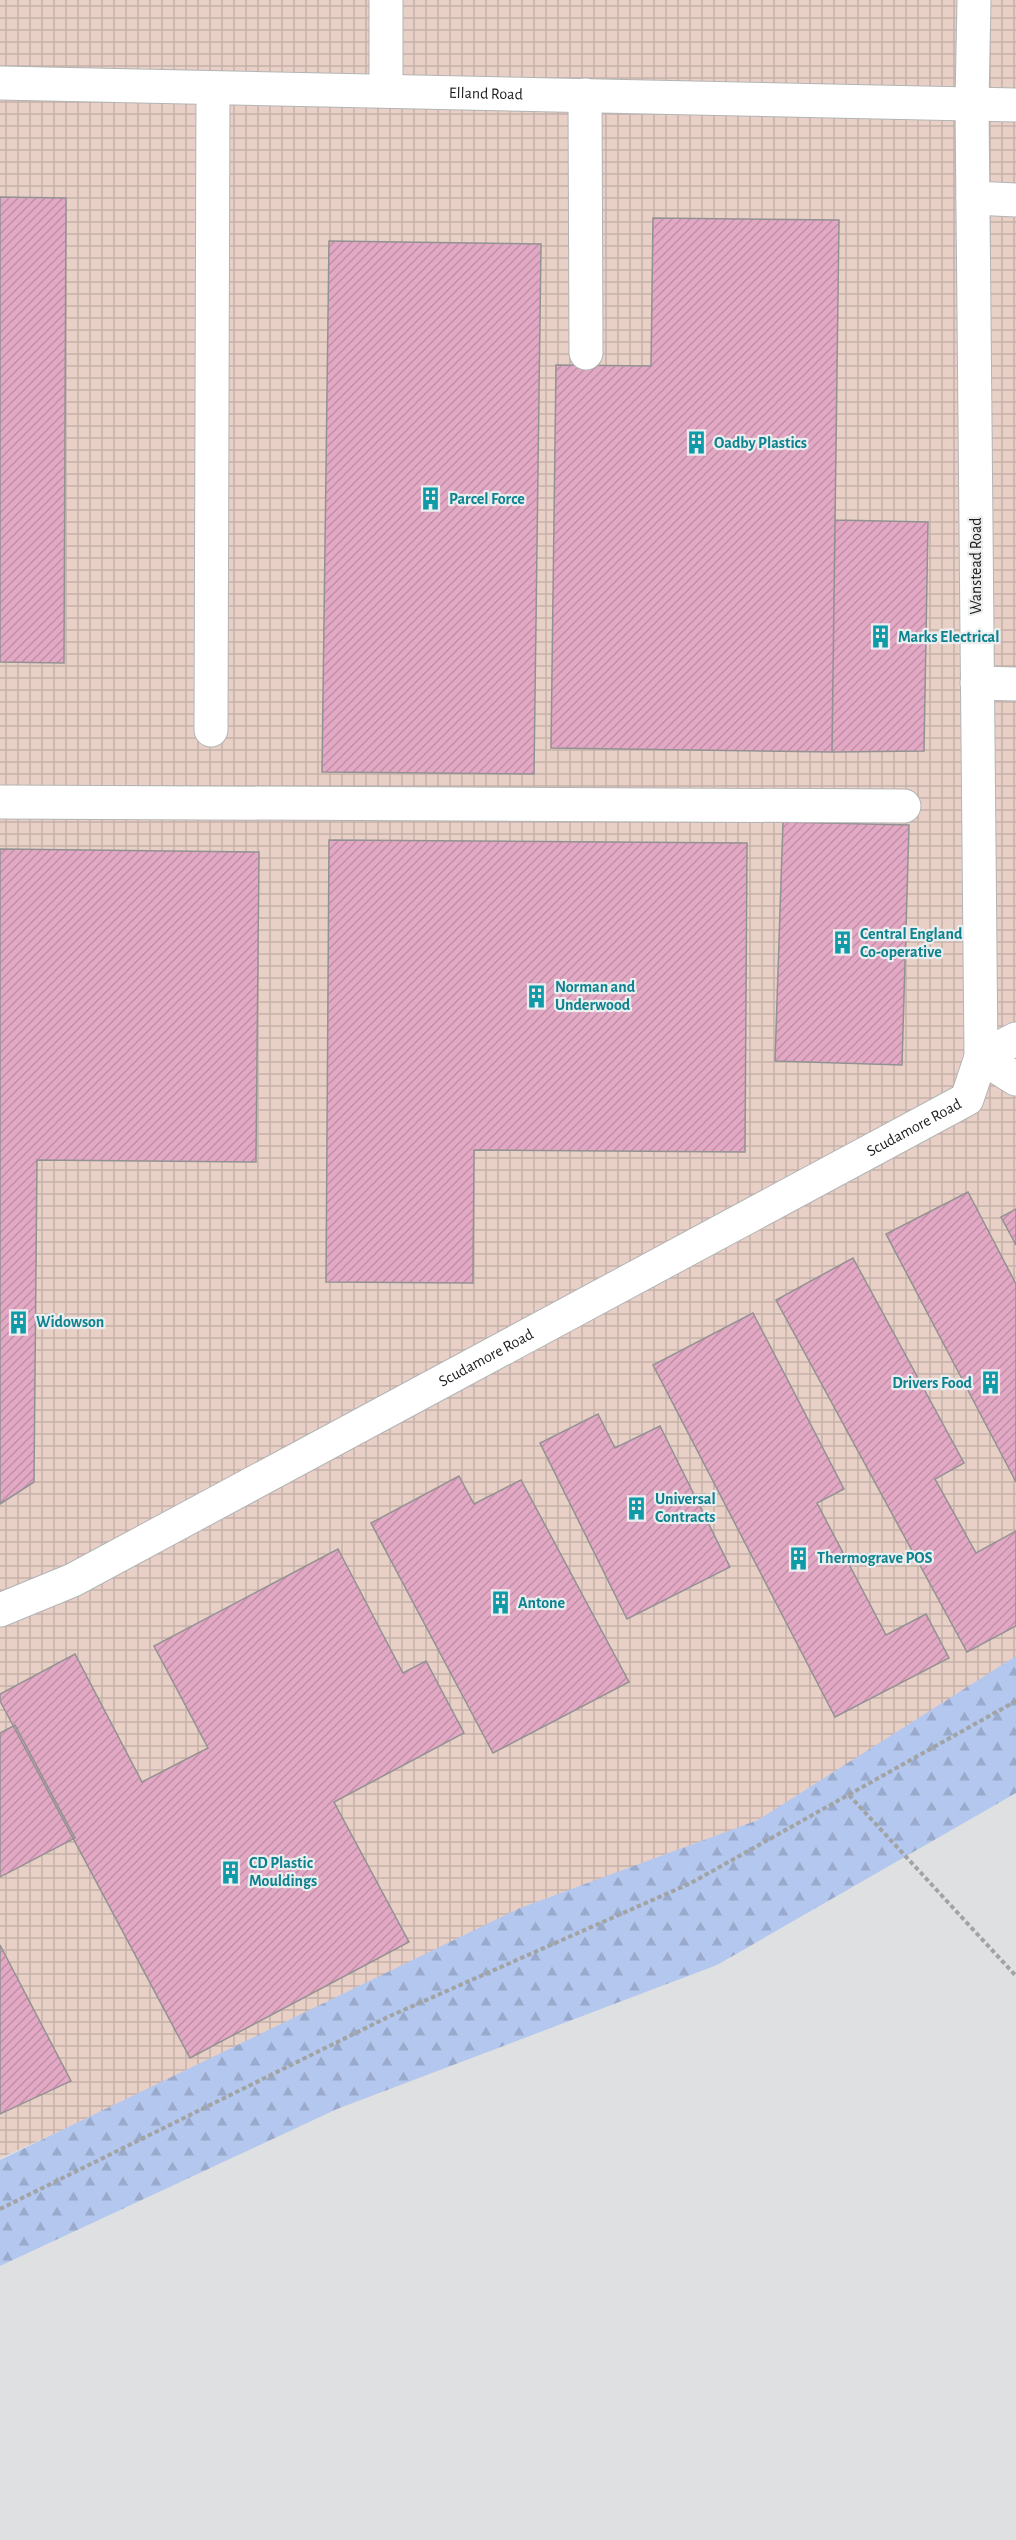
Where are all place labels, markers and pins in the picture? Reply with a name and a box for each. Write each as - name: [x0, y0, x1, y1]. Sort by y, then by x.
- building icon: Oadby Plastics: [683, 430, 709, 456]
- place label: Oadby Plastics: [714, 435, 807, 452]
- building icon: Parcel Force: [418, 486, 444, 512]
- place label: Parcel Force: [449, 491, 525, 507]
- building icon: Marks Electrical: [867, 624, 893, 650]
- place label: Marks Electrical: [898, 629, 999, 645]
- place label: Central England Co-operative: [860, 926, 963, 960]
- building icon: Central England Co-operative: [829, 930, 855, 956]
- place label: Norman and Underwood: [555, 979, 636, 1013]
- building icon: Norman and Underwood: [524, 983, 550, 1009]
- building icon: Widowson: [5, 1309, 31, 1335]
- place label: Widowson: [36, 1314, 104, 1330]
- building icon: Drivers Food: [977, 1370, 1003, 1396]
- place label: Drivers Food: [892, 1375, 973, 1391]
- place label: Universal Contracts: [655, 1491, 716, 1525]
- building icon: Universal Contracts: [624, 1495, 650, 1521]
- building icon: Thermograve POS: [786, 1545, 812, 1571]
- place label: Thermograve POS: [817, 1550, 933, 1566]
- building icon: Antone: [487, 1590, 513, 1616]
- place label: Antone: [518, 1595, 566, 1611]
- place label: CD Plastic Mouldings: [249, 1855, 317, 1889]
- building icon: CD Plastic Mouldings: [218, 1859, 244, 1885]

